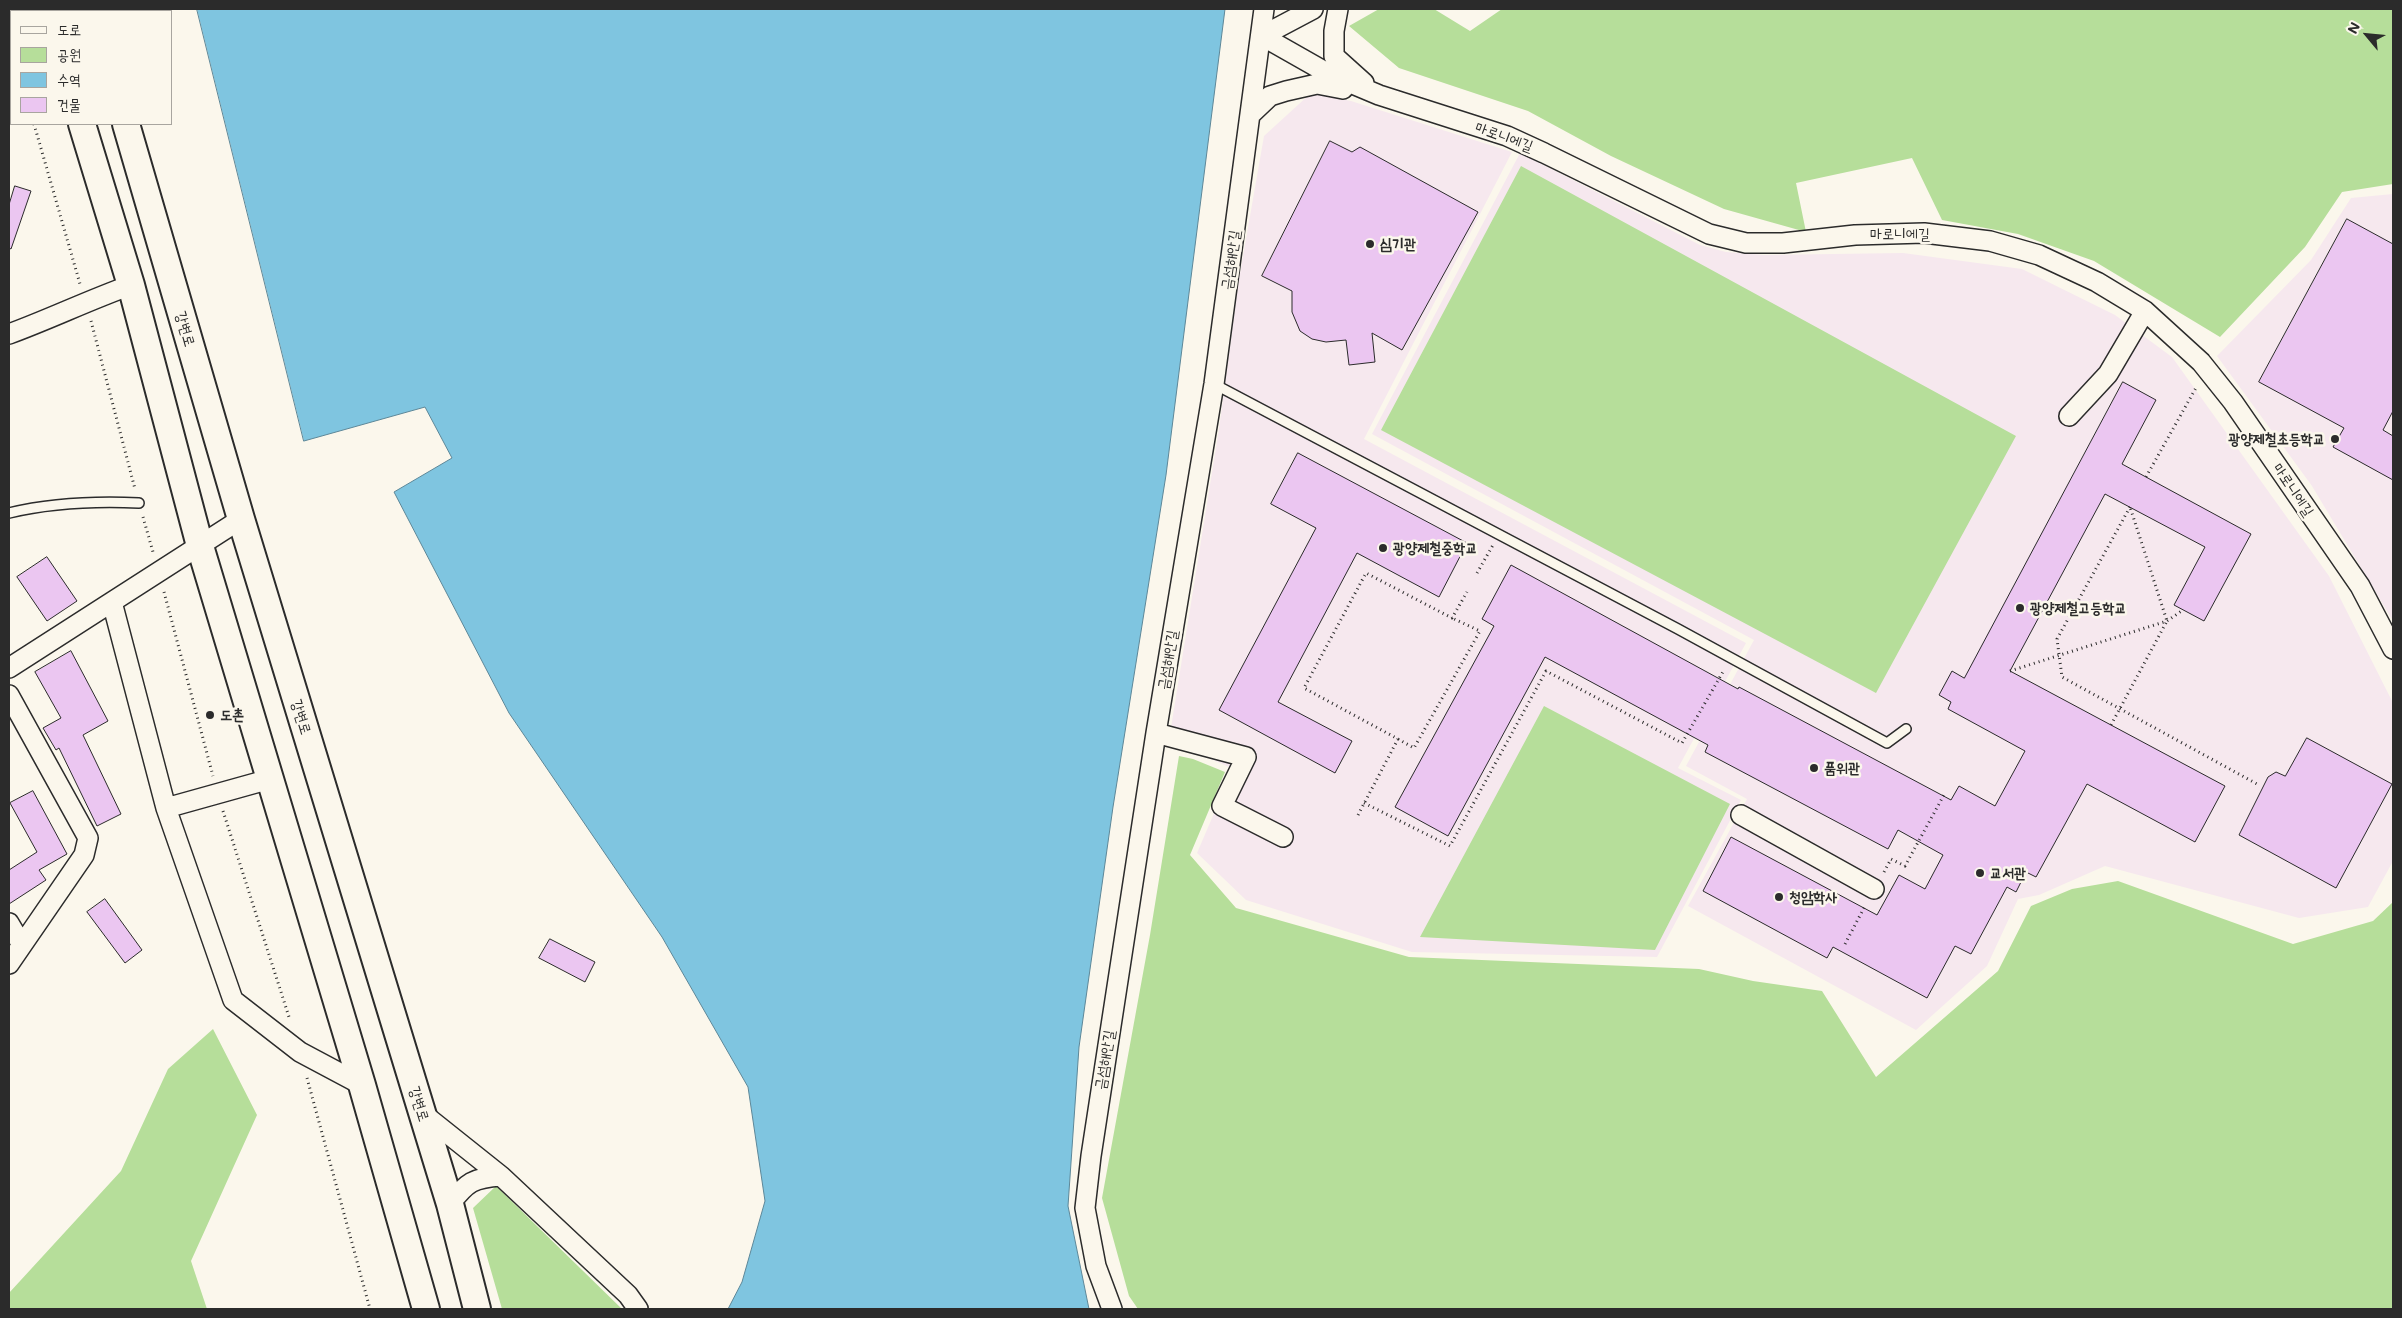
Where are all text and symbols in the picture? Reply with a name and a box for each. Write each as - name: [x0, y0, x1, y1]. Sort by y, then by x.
- legend: [10, 10, 172, 125]
- north arrow: [2342, 10, 2392, 60]
- text: 도로: [57, 19, 81, 39]
- text: N: [2342, 19, 2364, 37]
- text: 공원: [57, 44, 81, 64]
- text: 수역: [57, 69, 81, 89]
- text: 건물: [57, 94, 81, 114]
- street label: 마로니에길: [1473, 118, 1535, 156]
- street label: 마로니에길: [1870, 225, 1930, 243]
- street label: 금섬해안길: [1218, 229, 1244, 291]
- place label: 심기관: [1380, 235, 1416, 253]
- marker: 심기관: [1364, 238, 1376, 250]
- street label: 강변로: [171, 309, 199, 349]
- place label: 광양제철초등학교: [2228, 430, 2325, 448]
- marker: 광양제철초등학교: [2329, 433, 2341, 445]
- street label: 마로니에길: [2269, 460, 2317, 520]
- place label: 광양제철중학교: [1393, 539, 1477, 557]
- marker: 광양제철중학교: [1377, 542, 1389, 554]
- place label: 광양제철고등학교: [2030, 599, 2127, 617]
- marker: 광양제철고등학교: [2014, 602, 2026, 614]
- street label: 금섬해안길: [1154, 629, 1182, 691]
- street label: 강변로: [287, 697, 315, 737]
- place label: 도촌: [220, 706, 244, 724]
- marker: 도촌: [204, 709, 216, 721]
- place label: 품위관: [1824, 759, 1860, 777]
- marker: 품위관: [1808, 762, 1820, 774]
- place label: 교서관: [1990, 864, 2026, 882]
- marker: 교서관: [1974, 867, 1986, 879]
- place label: 청암학사: [1789, 888, 1837, 906]
- marker: 청암학사: [1773, 891, 1785, 903]
- street label: 금섬해안길: [1091, 1029, 1119, 1091]
- street label: 강변로: [405, 1084, 433, 1124]

